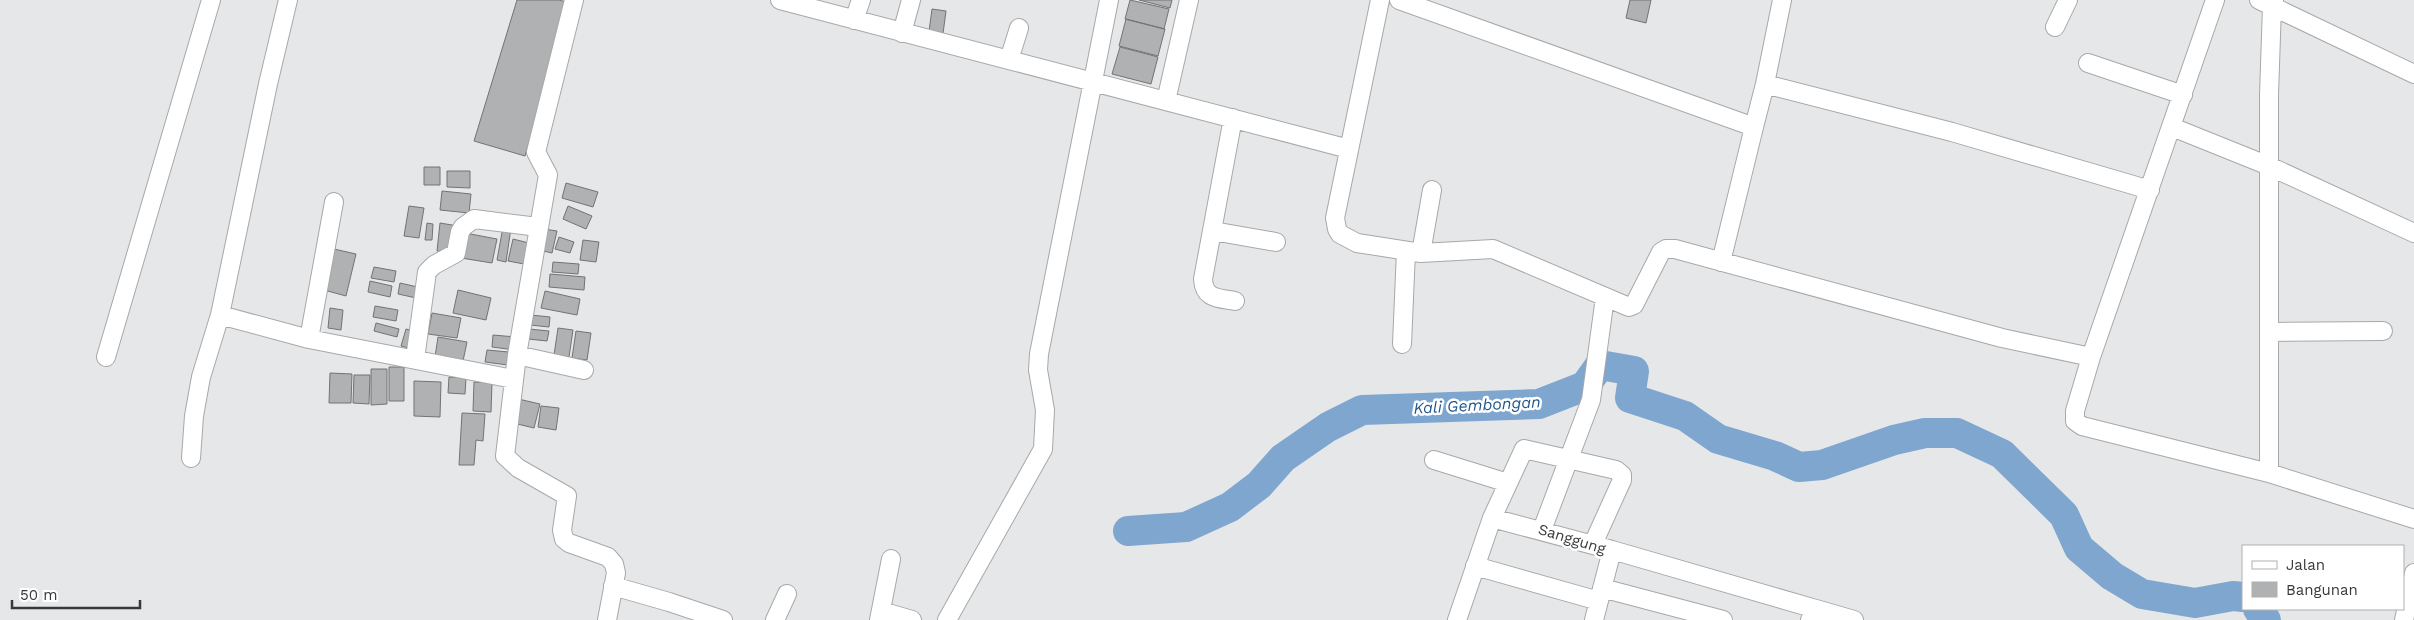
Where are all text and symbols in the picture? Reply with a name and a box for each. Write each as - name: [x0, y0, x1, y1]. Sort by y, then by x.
- water label: Kali Gembongan: [1413, 392, 1541, 418]
- street label: Sanggung: [1536, 520, 1608, 558]
- legend: [2242, 545, 2404, 610]
- text: Jalan: [2286, 556, 2325, 574]
- scale bar: [12, 578, 140, 610]
- text: Bangunan: [2286, 581, 2358, 599]
- text: 50 m: [20, 586, 57, 604]

